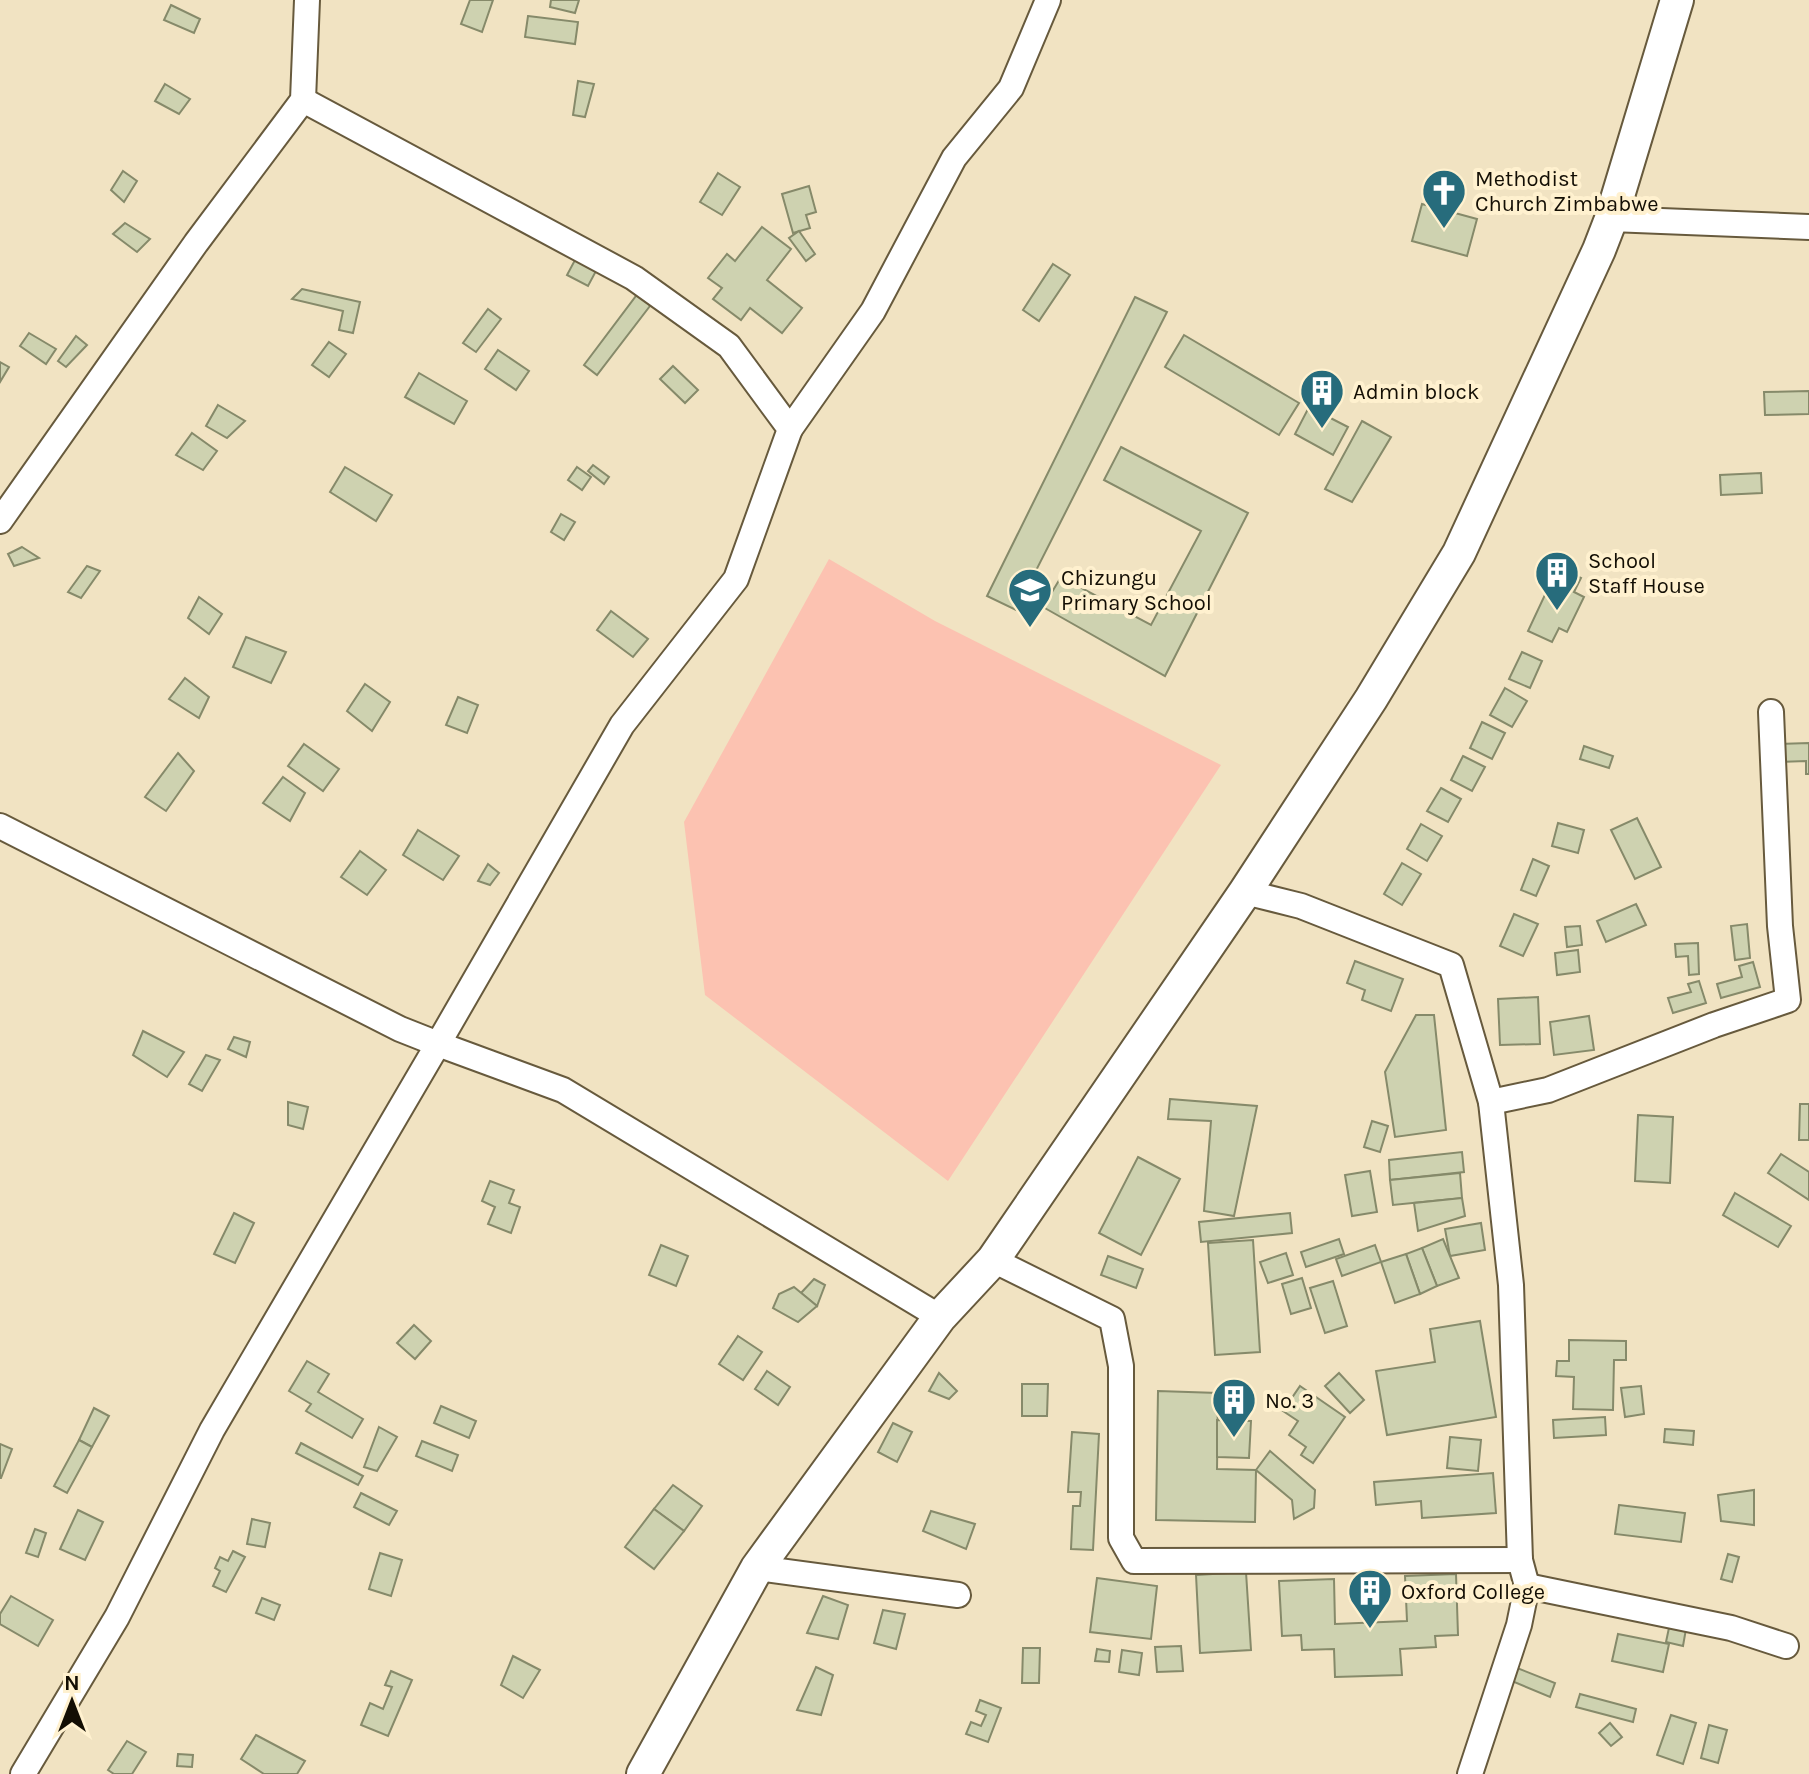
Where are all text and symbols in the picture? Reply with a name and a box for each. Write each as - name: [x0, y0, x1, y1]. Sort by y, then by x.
- place label: Methodist Church Zimbabwe: [1475, 166, 1658, 217]
- church icon: Methodist Church Zimbabwe: [1420, 167, 1468, 230]
- building icon: Admin block: [1298, 367, 1346, 430]
- place label: Admin block: [1353, 379, 1479, 405]
- place label: School Staff House: [1588, 548, 1705, 599]
- building icon: School Staff House: [1533, 549, 1581, 612]
- place label: Chizungu Primary School: [1061, 565, 1212, 616]
- school or university icon: Chizungu Primary School: [1006, 566, 1054, 629]
- building icon: No. 3: [1210, 1376, 1258, 1439]
- place label: No. 3: [1265, 1388, 1314, 1414]
- building icon: Oxford College: [1346, 1567, 1394, 1630]
- place label: Oxford College: [1401, 1579, 1545, 1605]
- north arrow: [32, 1662, 112, 1742]
- text: N: [64, 1670, 80, 1696]

